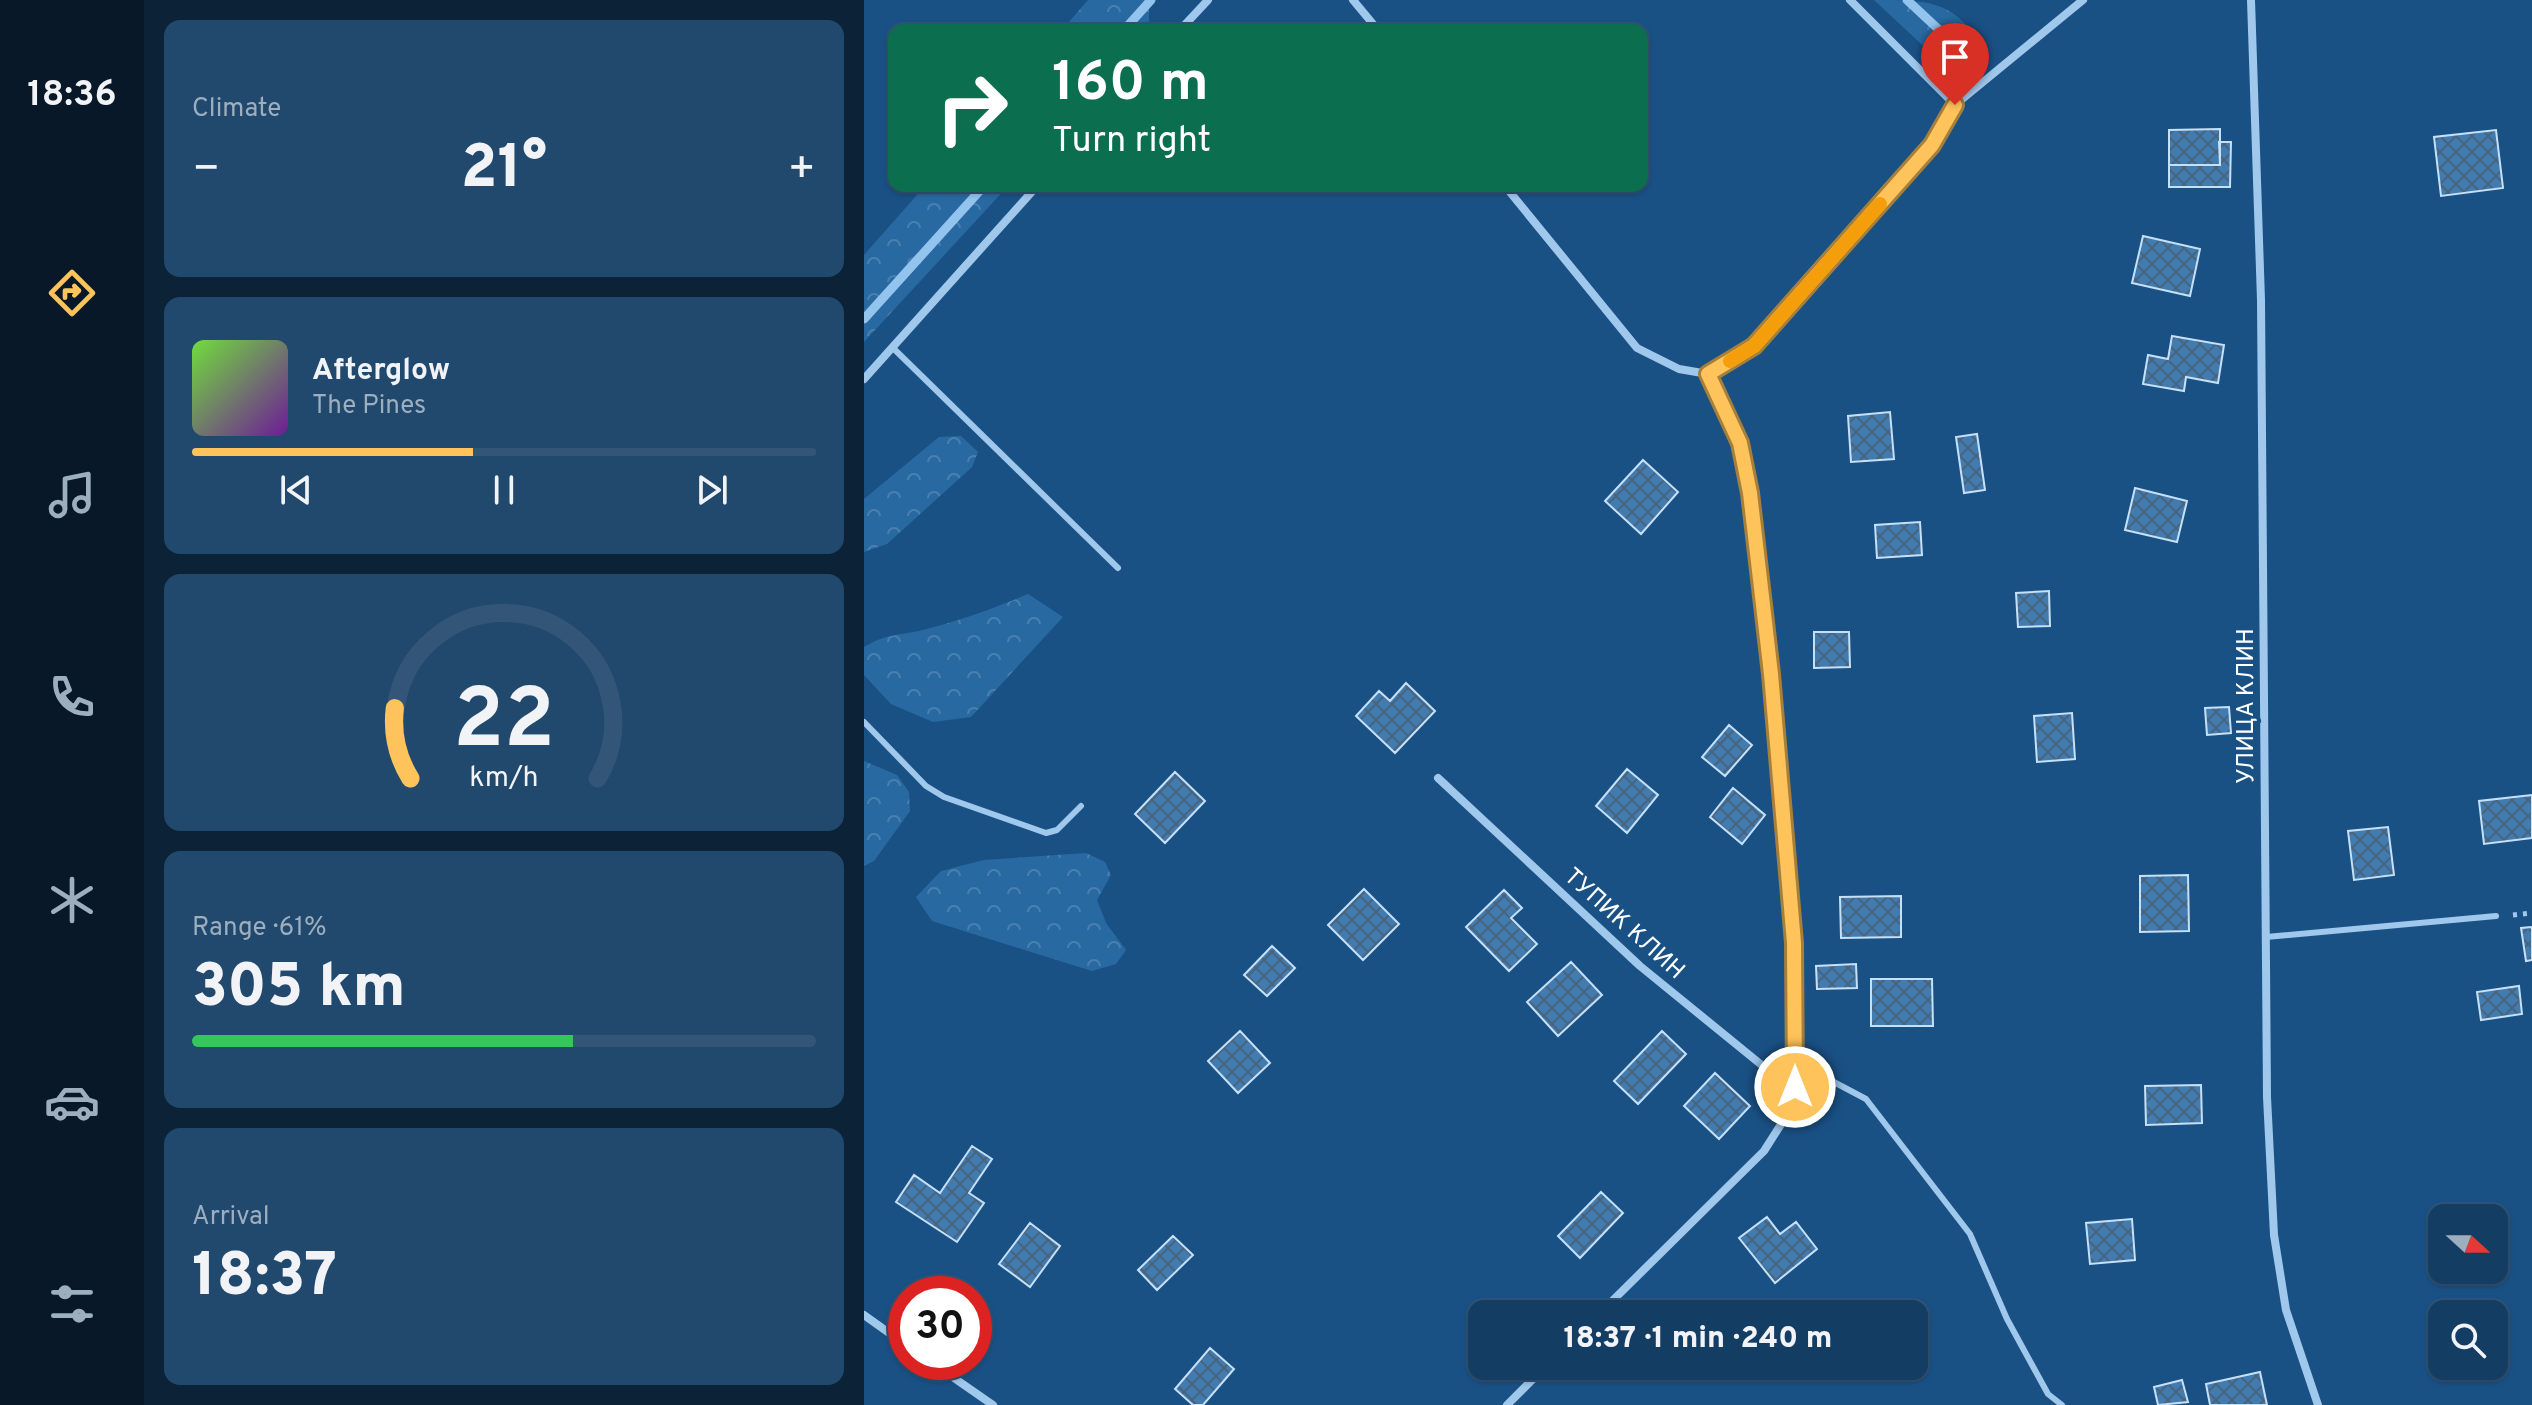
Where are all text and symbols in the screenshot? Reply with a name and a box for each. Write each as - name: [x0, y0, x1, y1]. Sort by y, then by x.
- pin: [1921, 23, 1989, 105]
- icon: arrive: [1933, 35, 1977, 79]
- text: 160 m: [1052, 50, 1209, 120]
- icon: right: [920, 56, 1024, 160]
- text: 18:36: [27, 73, 117, 119]
- text: Climate: [192, 93, 281, 126]
- text: Turn right: [1052, 119, 1211, 165]
- text: 21°: [461, 133, 547, 209]
- text: −: [192, 143, 220, 199]
- text: +: [788, 143, 816, 199]
- icon: directions: [44, 265, 100, 321]
- text: Afterglow: [312, 353, 450, 390]
- text: The Pines: [312, 390, 426, 423]
- icon: music: [44, 467, 100, 523]
- icon: previous: [274, 468, 318, 512]
- icon: pause: [482, 468, 526, 512]
- icon: next: [690, 468, 734, 512]
- street label: УЛИЦА КЛИН: [2232, 628, 2262, 784]
- icon: phone: [44, 669, 100, 725]
- text: 22: [453, 671, 555, 776]
- text: km/h: [469, 761, 539, 797]
- street label: ТУПИК КЛИН: [1557, 862, 1690, 987]
- icon: climate: [44, 872, 100, 928]
- text: Range · 61%: [192, 912, 327, 945]
- text: 305 km: [192, 952, 406, 1028]
- position arrow: [1753, 1045, 1837, 1129]
- icon: car: [44, 1074, 100, 1130]
- text: Arrival: [192, 1201, 270, 1234]
- north arrow: [2428, 1204, 2508, 1284]
- map controls: [2428, 1204, 2508, 1380]
- text: 18:37: [192, 1241, 337, 1317]
- icon: filters: [44, 1276, 100, 1332]
- speed limit sign: 30: [888, 1276, 992, 1380]
- button: search: [2428, 1300, 2508, 1380]
- text: 18:37 · 1 min · 240 m: [1564, 1321, 1832, 1358]

